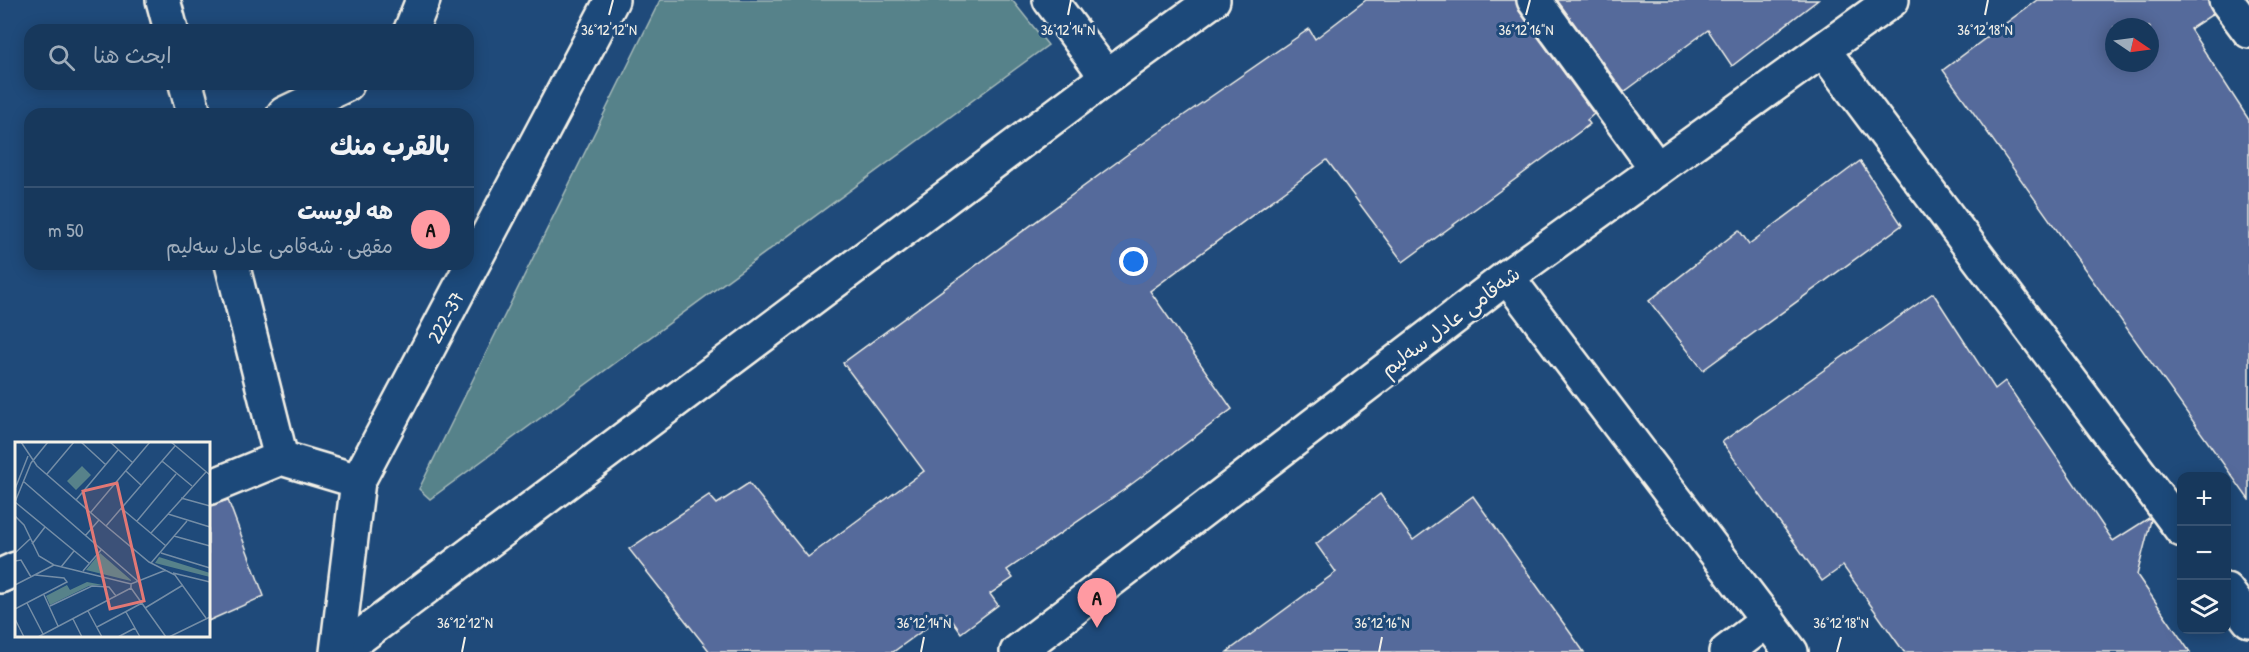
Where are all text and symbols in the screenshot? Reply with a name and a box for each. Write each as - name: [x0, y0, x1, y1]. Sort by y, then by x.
- north arrow: [2105, 18, 2159, 72]
- text: 36°12'12"N: [581, 19, 637, 40]
- text: 36°12'14"N: [1041, 19, 1095, 40]
- text: 36°12'16"N: [1498, 19, 1554, 40]
- text: 36°12'18"N: [1957, 19, 2013, 40]
- search box: [24, 24, 474, 90]
- text: ابحث هنا: [93, 40, 172, 70]
- icon: search: [45, 41, 78, 74]
- text: بالقرب منك: [330, 128, 450, 163]
- text: هه لويست: [298, 196, 393, 226]
- text: 50 m: [48, 216, 84, 243]
- text: A: [426, 216, 435, 243]
- text: مقهى · شەقامی عادل سەلیم: [166, 232, 393, 259]
- your location: [1119, 247, 1148, 276]
- street label: شەقامی عادل سەلیم: [1375, 260, 1526, 384]
- street label: 222-37: [420, 286, 470, 347]
- inset map: [15, 442, 210, 637]
- map controls: [2177, 472, 2231, 634]
- button: +: [2177, 472, 2231, 526]
- button: −: [2177, 526, 2231, 580]
- pin: A: [1078, 578, 1116, 628]
- button: layers: [2177, 580, 2231, 634]
- text: 36°12'12"N: [437, 612, 493, 633]
- text: 36°12'14"N: [897, 612, 951, 633]
- text: 36°12'16"N: [1354, 612, 1410, 633]
- text: 36°12'18"N: [1813, 612, 1869, 633]

